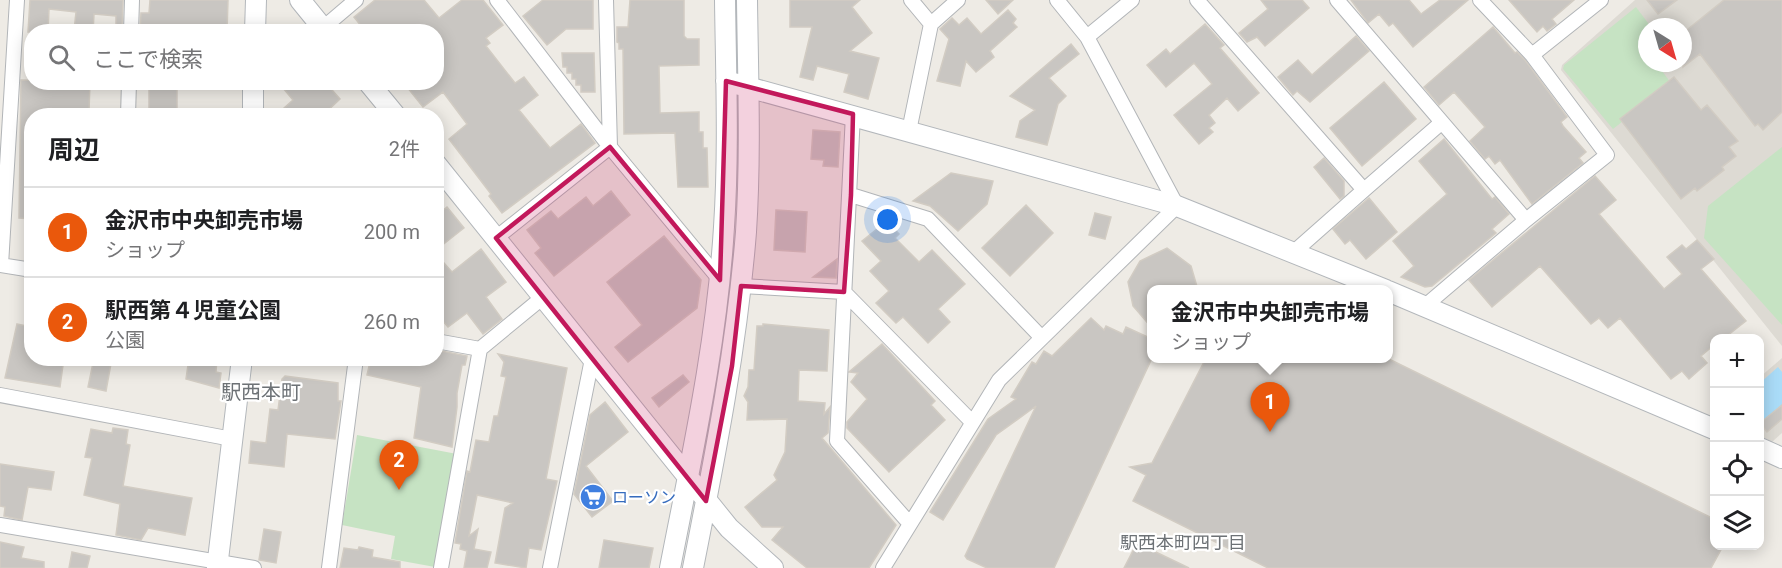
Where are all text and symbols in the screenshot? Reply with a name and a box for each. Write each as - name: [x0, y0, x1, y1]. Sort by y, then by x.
- north arrow: [1638, 18, 1692, 72]
- search box: [24, 24, 444, 90]
- icon: search: [45, 41, 78, 74]
- text: ここで検索: [93, 47, 203, 72]
- text: 周辺: [48, 135, 100, 165]
- text: 2件: [389, 137, 420, 161]
- your location: [873, 205, 902, 234]
- text: 金沢市中央卸売市場: [105, 208, 303, 233]
- text: 1: [62, 220, 73, 244]
- text: 200 m: [364, 220, 420, 244]
- text: ショップ: [105, 238, 185, 262]
- popup: [1147, 285, 1393, 363]
- text: 駅西第４児童公園: [105, 298, 281, 323]
- text: 金沢市中央卸売市場: [1171, 300, 1369, 325]
- text: 2: [62, 310, 73, 334]
- text: 260 m: [364, 310, 420, 334]
- text: 公園: [105, 328, 145, 352]
- text: ショップ: [1171, 330, 1251, 354]
- map controls: [1710, 334, 1764, 550]
- button: +: [1710, 334, 1764, 388]
- district label: 駅西本町: [221, 380, 301, 404]
- pin: 1: [1250, 382, 1290, 432]
- button: −: [1710, 388, 1764, 442]
- pin: 2: [380, 440, 418, 490]
- button: locate: [1710, 442, 1764, 496]
- supermarket icon: ローソン: [578, 482, 608, 512]
- place label: ローソン: [612, 488, 676, 507]
- button: layers: [1710, 496, 1764, 550]
- district label: 駅西本町四丁目: [1120, 532, 1246, 553]

